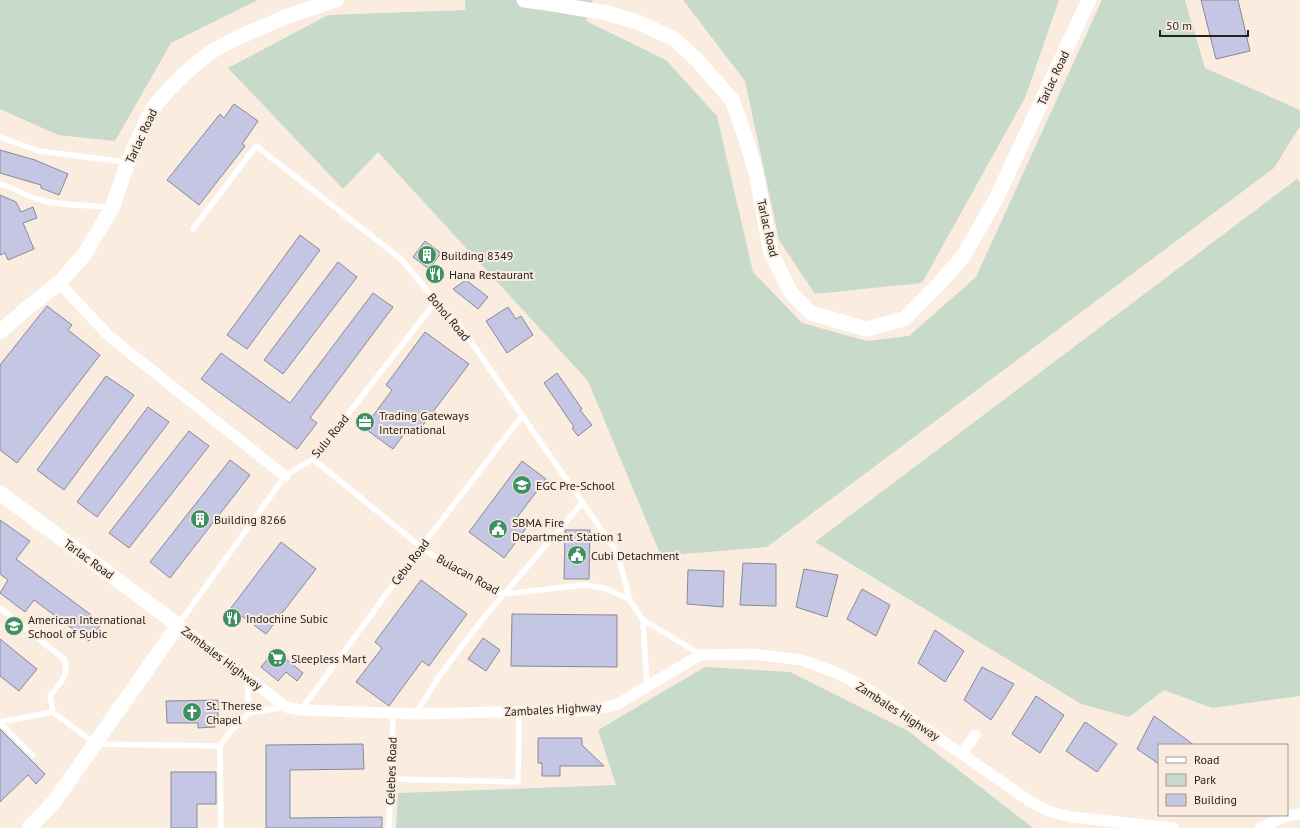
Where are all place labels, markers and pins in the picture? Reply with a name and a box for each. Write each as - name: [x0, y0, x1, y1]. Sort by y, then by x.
- building icon: Building 8349: [416, 244, 438, 266]
- place label: Building 8349: [441, 248, 513, 263]
- restaurant icon: Hana Restaurant: [424, 263, 446, 285]
- place label: Hana Restaurant: [449, 267, 534, 282]
- place label: Trading Gateways International: [379, 408, 469, 437]
- office icon: Trading Gateways International: [354, 411, 376, 433]
- school or university icon: EGC Pre-School: [511, 474, 533, 496]
- place label: EGC Pre-School: [536, 478, 615, 493]
- building icon: Building 8266: [189, 508, 211, 530]
- place label: Building 8266: [214, 512, 286, 527]
- place label: SBMA Fire Department Station 1: [512, 515, 623, 544]
- public building icon: SBMA Fire Department Station 1: [487, 518, 509, 540]
- public building icon: Cubi Detachment: [566, 544, 588, 566]
- place label: Cubi Detachment: [591, 548, 679, 563]
- restaurant icon: Indochine Subic: [221, 607, 243, 629]
- place label: Indochine Subic: [246, 611, 329, 626]
- place label: American International School of Subic: [28, 612, 146, 641]
- school or university icon: American International School of Subic: [3, 615, 25, 637]
- supermarket icon: Sleepless Mart: [266, 647, 288, 669]
- place label: Sleepless Mart: [291, 651, 366, 666]
- place label: St. Therese Chapel: [206, 698, 262, 727]
- church icon: St. Therese Chapel: [181, 701, 203, 723]

